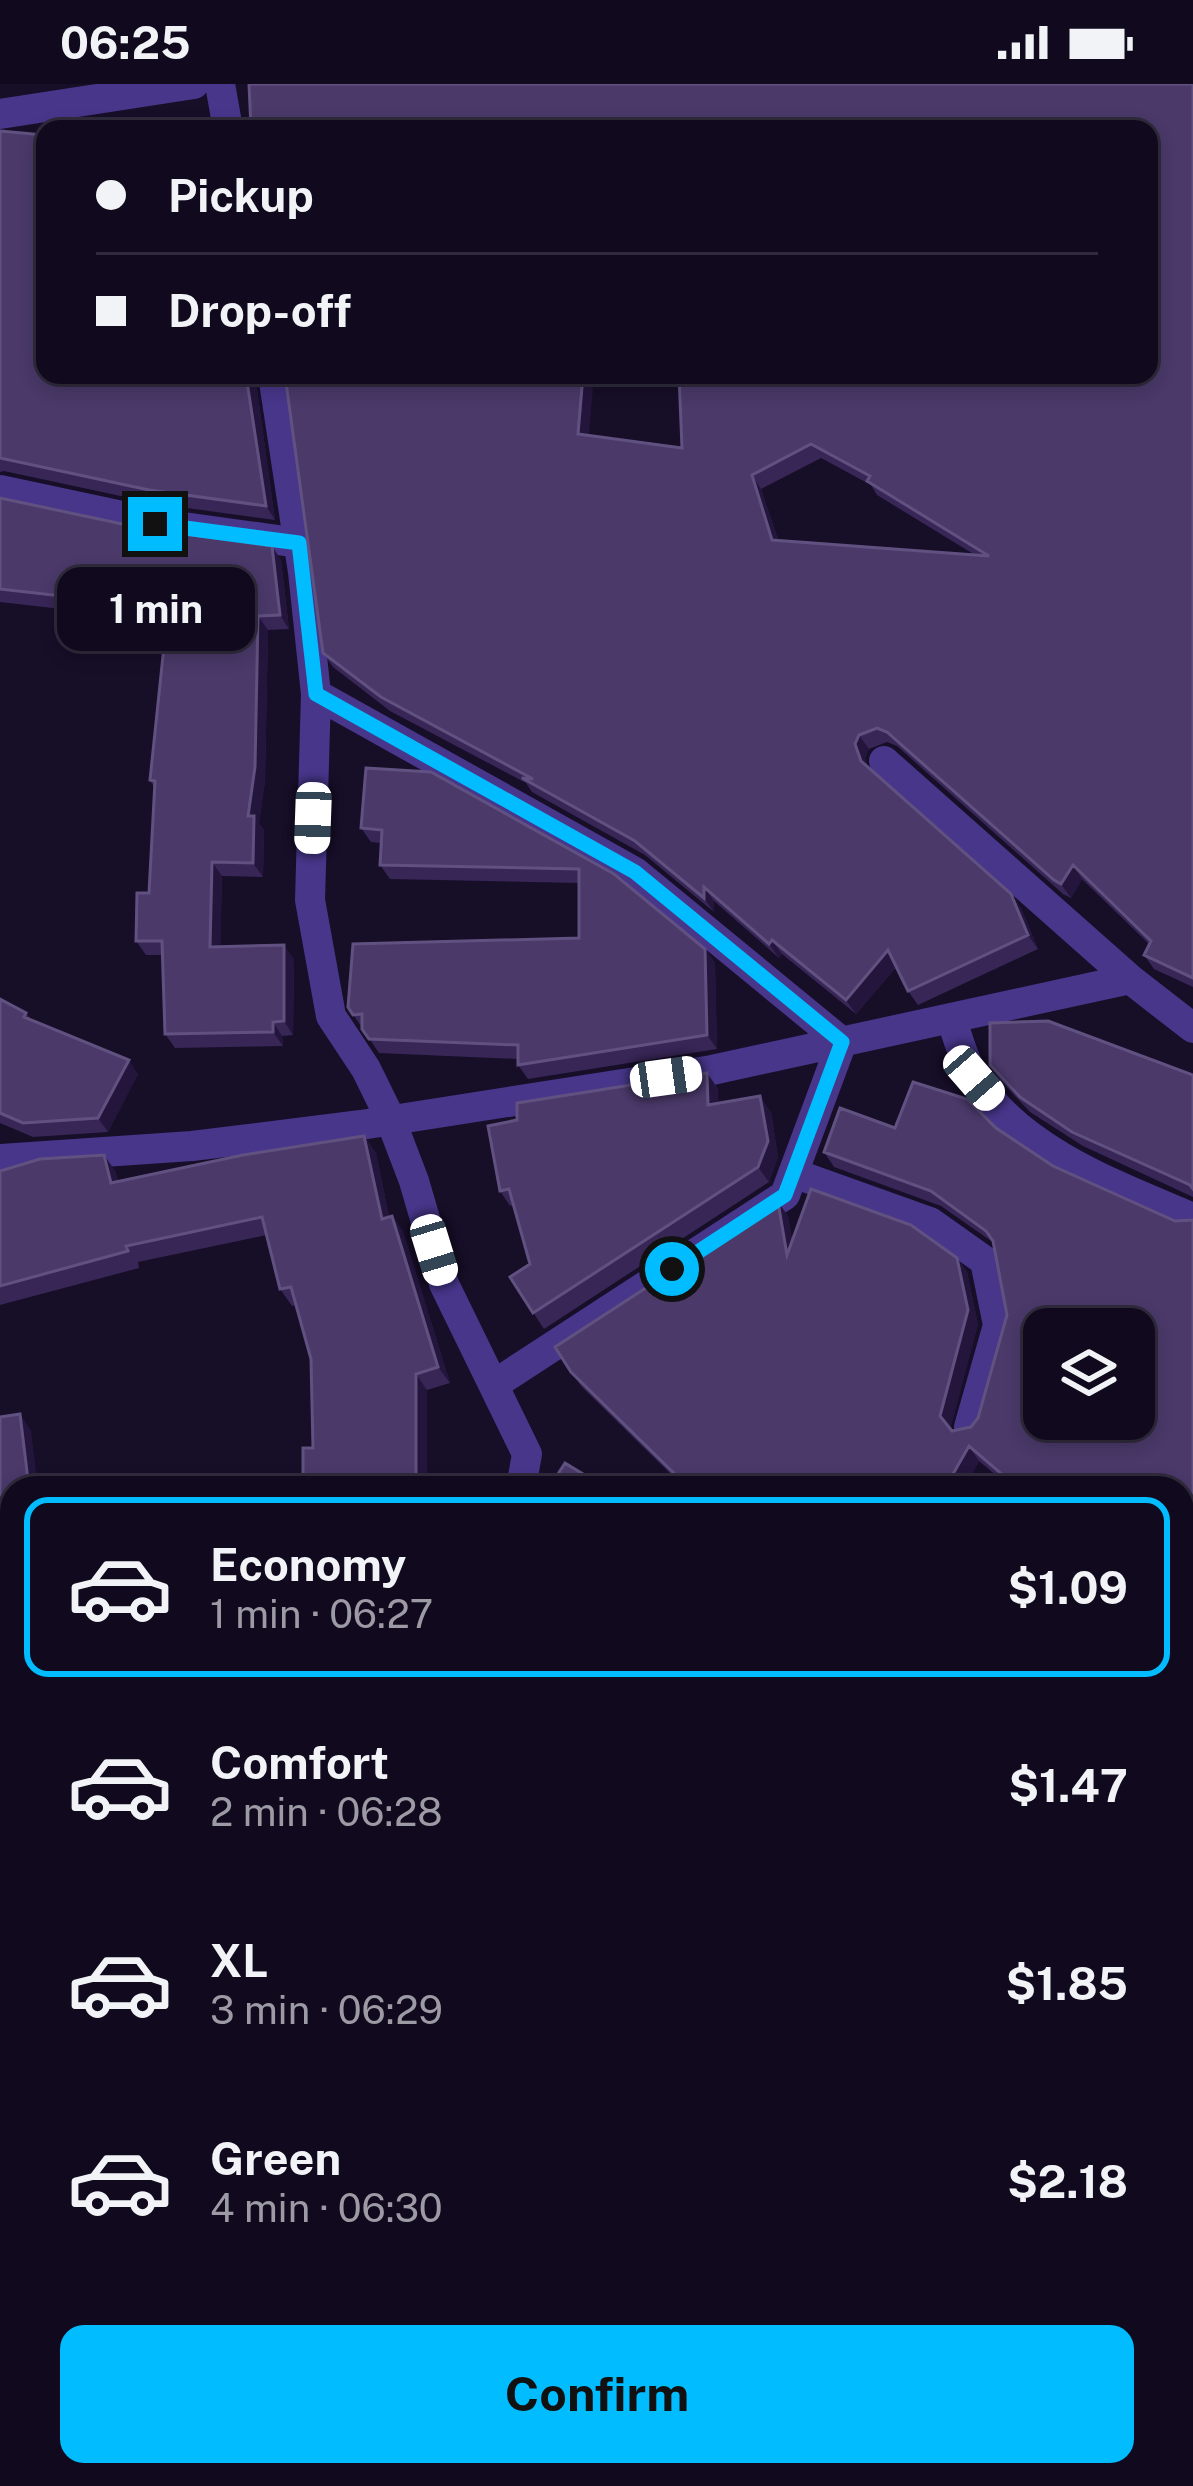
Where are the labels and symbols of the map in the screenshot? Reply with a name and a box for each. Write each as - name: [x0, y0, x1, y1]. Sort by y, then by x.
- route end: [128, 497, 182, 551]
- callout: 1 min: [56, 566, 254, 650]
- car: [294, 781, 332, 855]
- car: [937, 1039, 1011, 1117]
- car: [628, 1054, 704, 1100]
- car: [406, 1210, 462, 1290]
- route start: [645, 1242, 699, 1296]

